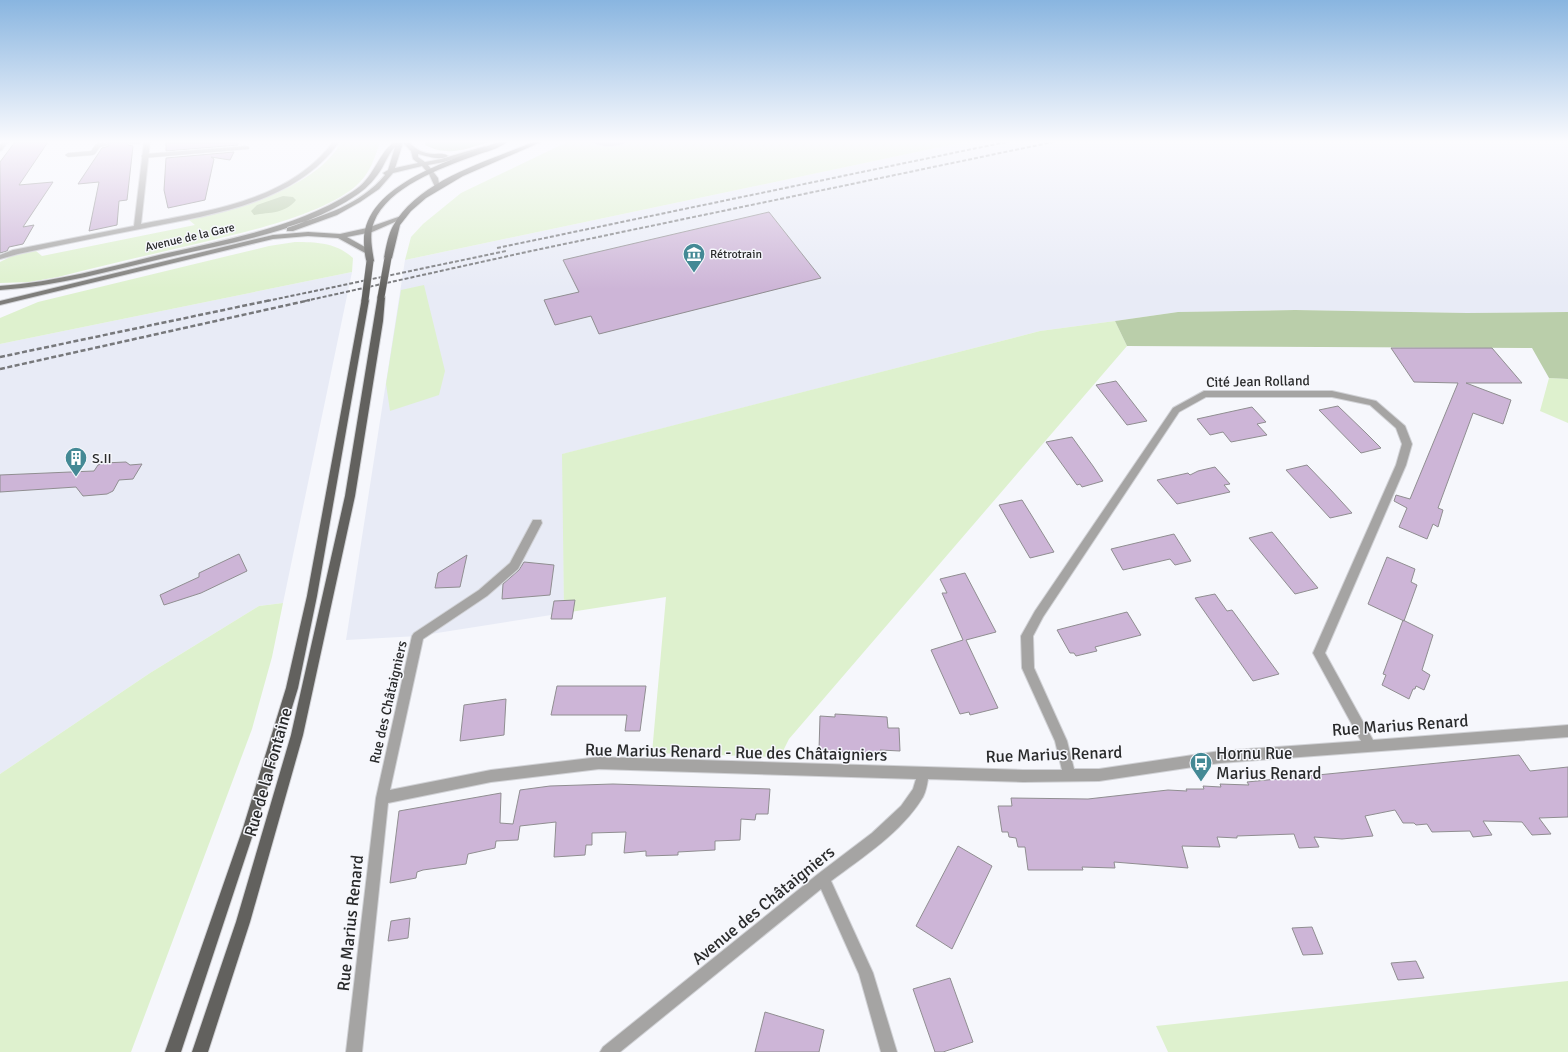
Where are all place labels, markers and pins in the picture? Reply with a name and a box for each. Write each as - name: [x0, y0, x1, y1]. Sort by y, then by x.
- museum icon: Rétrotrain: [681, 241, 707, 274]
- place label: Rétrotrain: [710, 247, 762, 262]
- building icon: S.II: [63, 445, 89, 478]
- place label: S.II: [92, 450, 112, 467]
- place label: Hornu Rue Marius Renard: [1216, 743, 1321, 784]
- bus stop icon: Hornu Rue Marius Renard: [1188, 750, 1214, 783]

